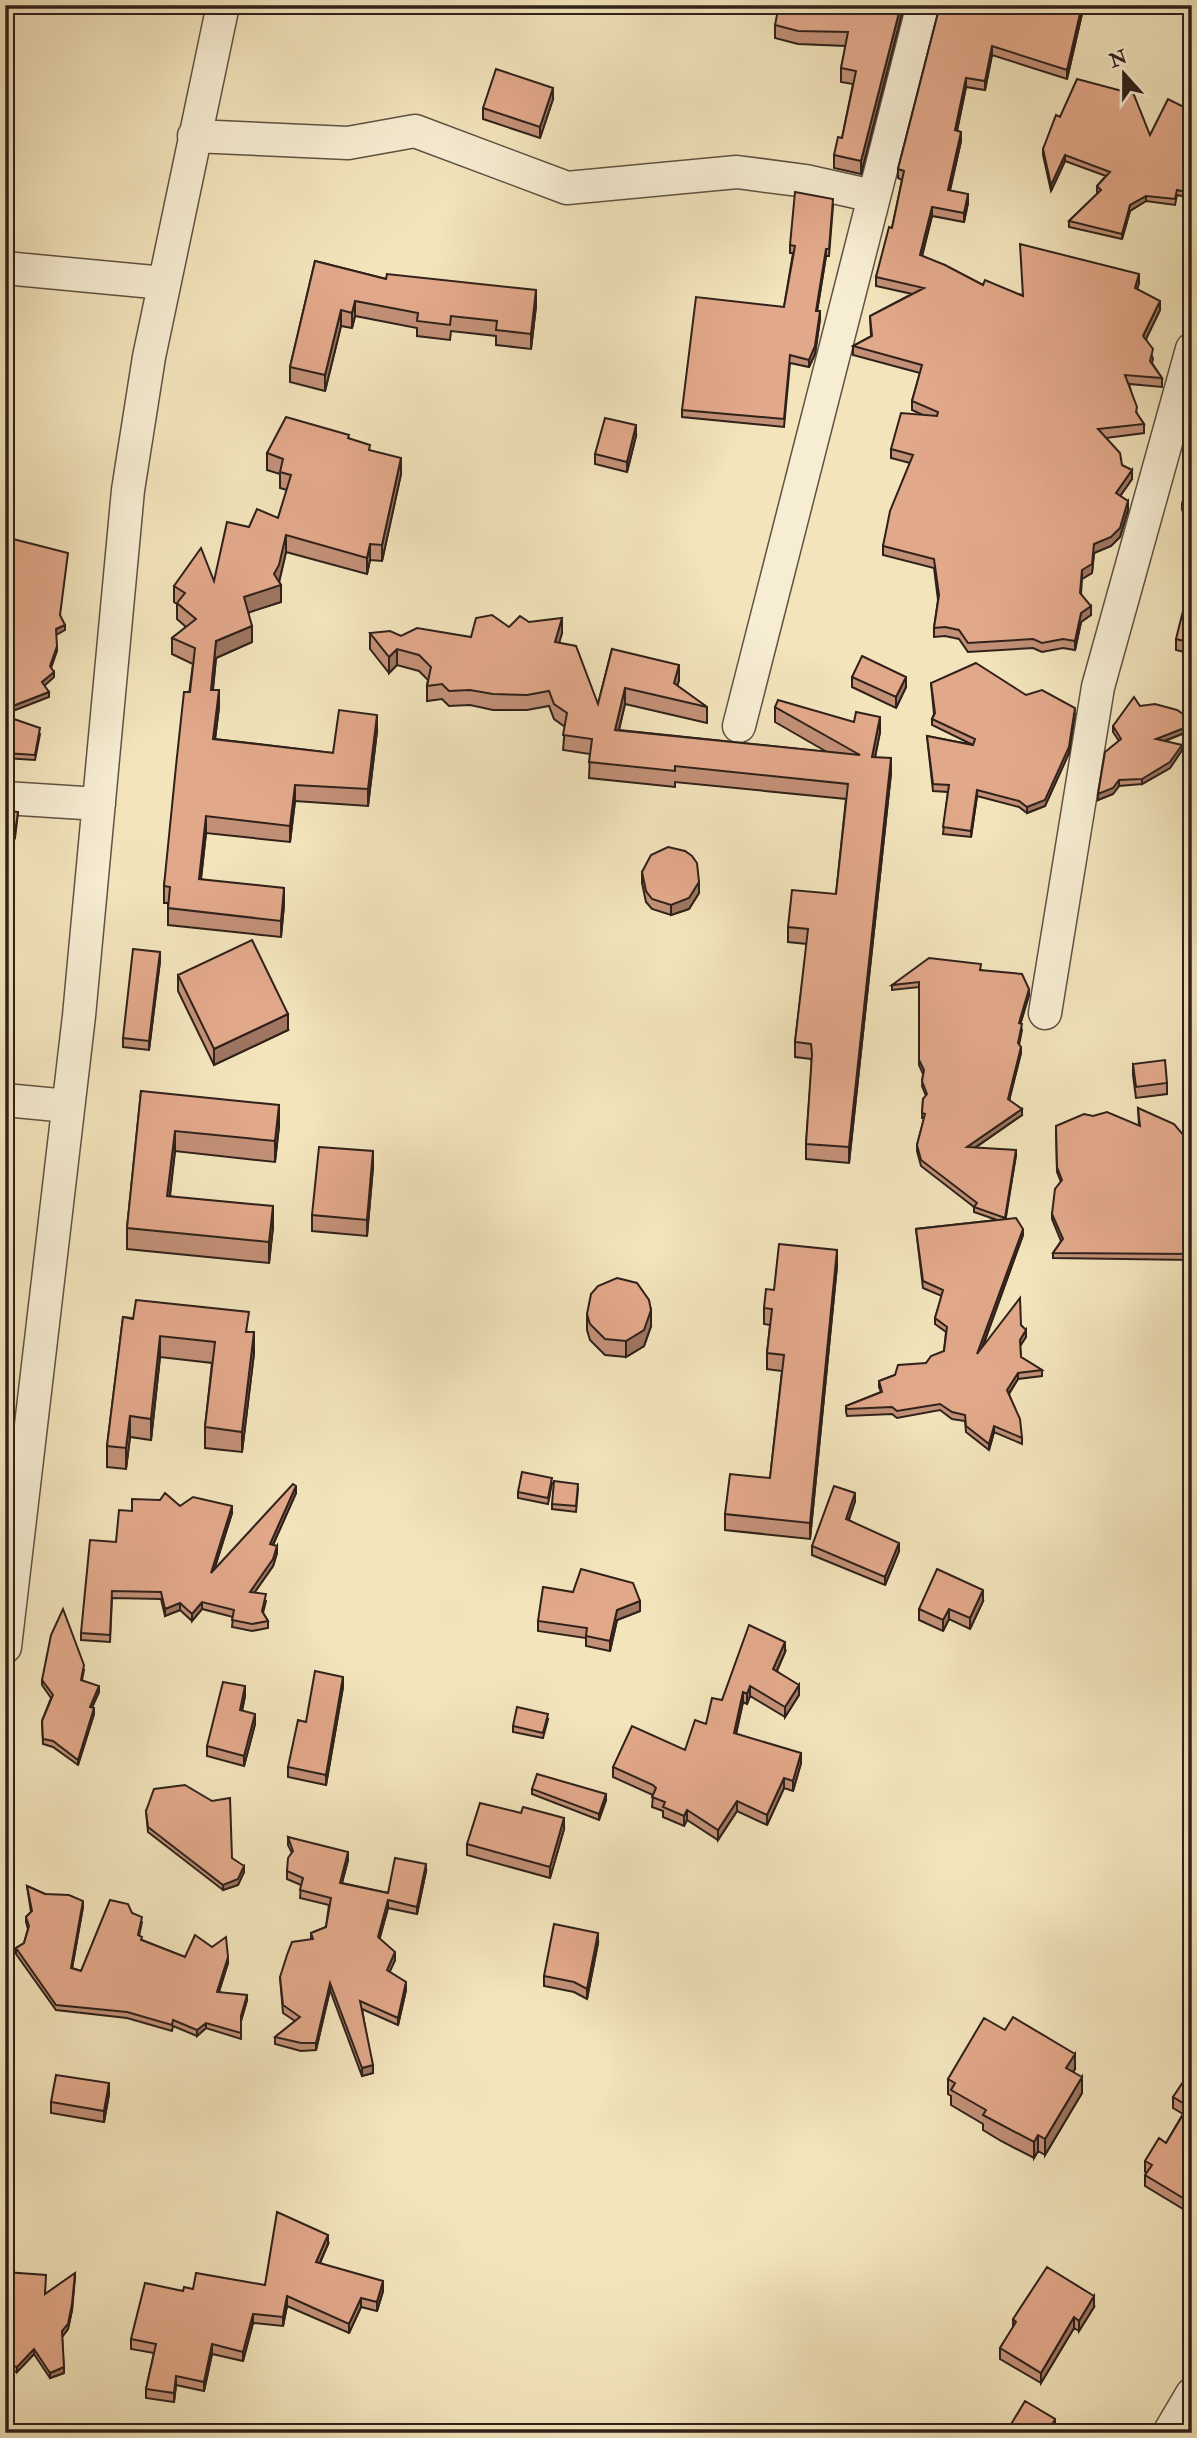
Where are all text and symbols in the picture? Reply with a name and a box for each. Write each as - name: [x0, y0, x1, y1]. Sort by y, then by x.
- north arrow: [1088, 38, 1158, 108]
- text: N: [1105, 44, 1131, 74]

